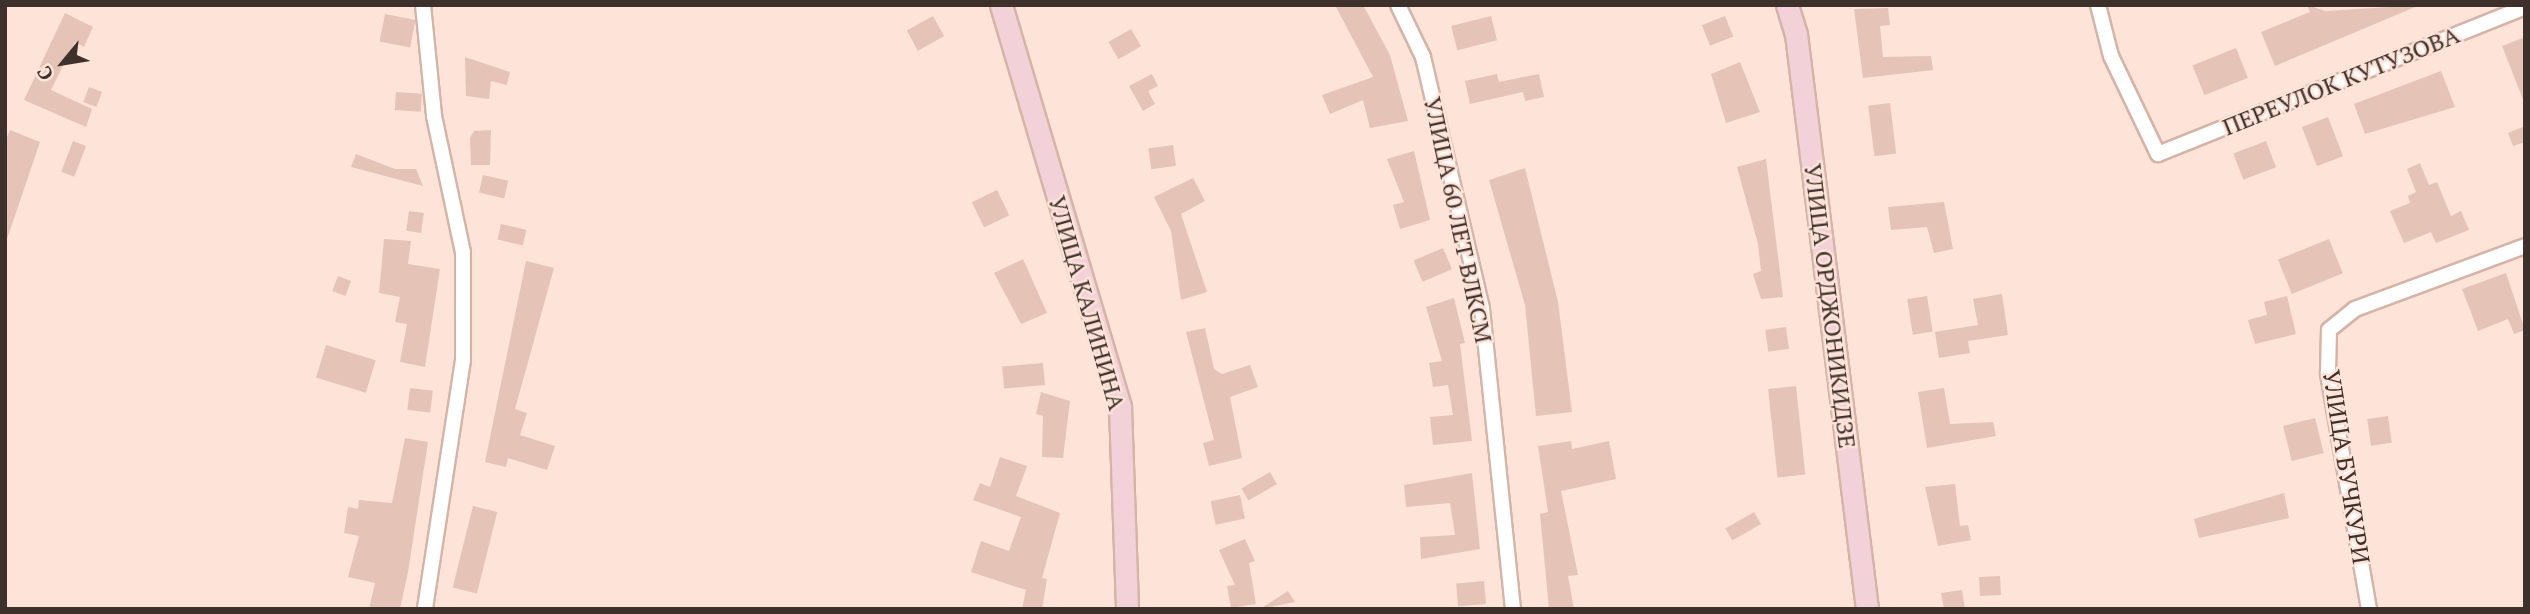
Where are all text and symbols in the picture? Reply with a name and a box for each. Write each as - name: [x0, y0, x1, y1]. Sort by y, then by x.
- street label: ПЕРЕУЛОК КУТУЗОВА: [2218, 20, 2464, 142]
- north arrow: [28, 28, 98, 98]
- text: С: [30, 62, 58, 85]
- street label: УЛИЦА 60 ЛЕТ ВЛКСМ: [1418, 94, 1498, 346]
- street label: УЛИЦА ОРДЖОНИКИДЗЕ: [1798, 162, 1862, 450]
- street label: УЛИЦА КАЛИНИНА: [1043, 192, 1131, 414]
- street label: УЛИЦА БУЧКУРИ: [2316, 368, 2376, 566]

